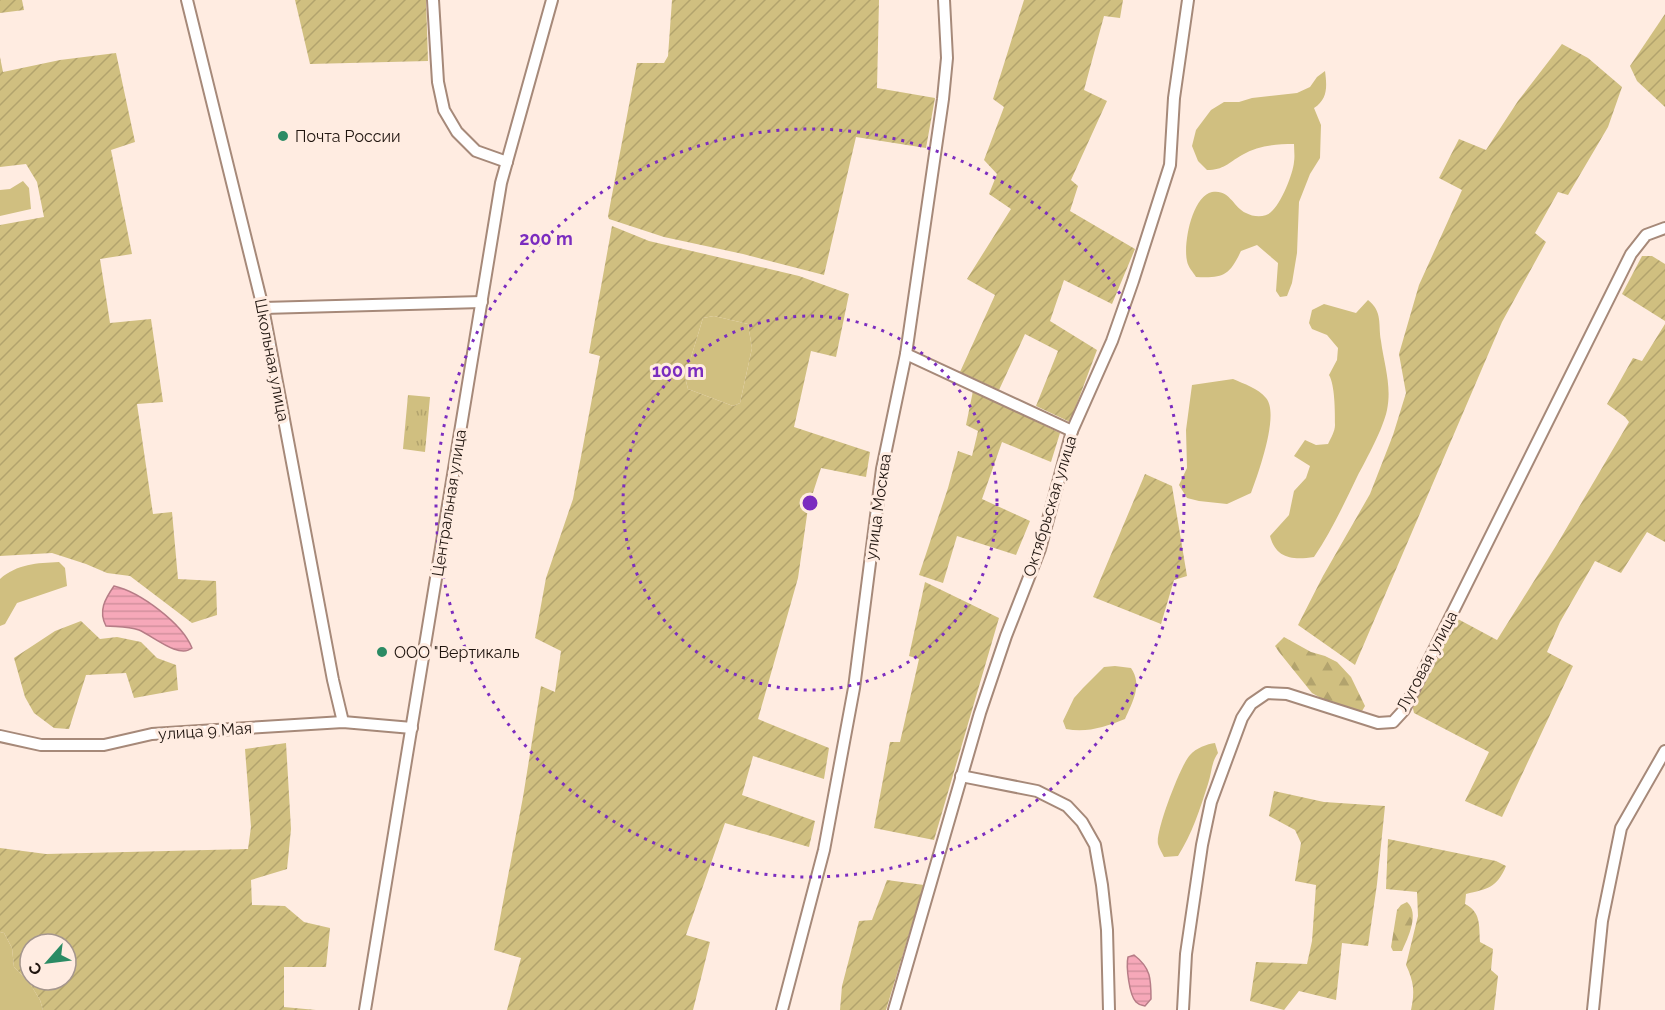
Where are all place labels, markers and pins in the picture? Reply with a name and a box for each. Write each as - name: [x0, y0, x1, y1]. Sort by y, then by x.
- place label: Почта России: [295, 127, 401, 146]
- marker: Почта России: [276, 129, 290, 143]
- centre of rings: [800, 493, 820, 513]
- place label: ООО "Вертикаль: [394, 643, 520, 662]
- marker: ООО "Вертикаль: [375, 645, 389, 659]

